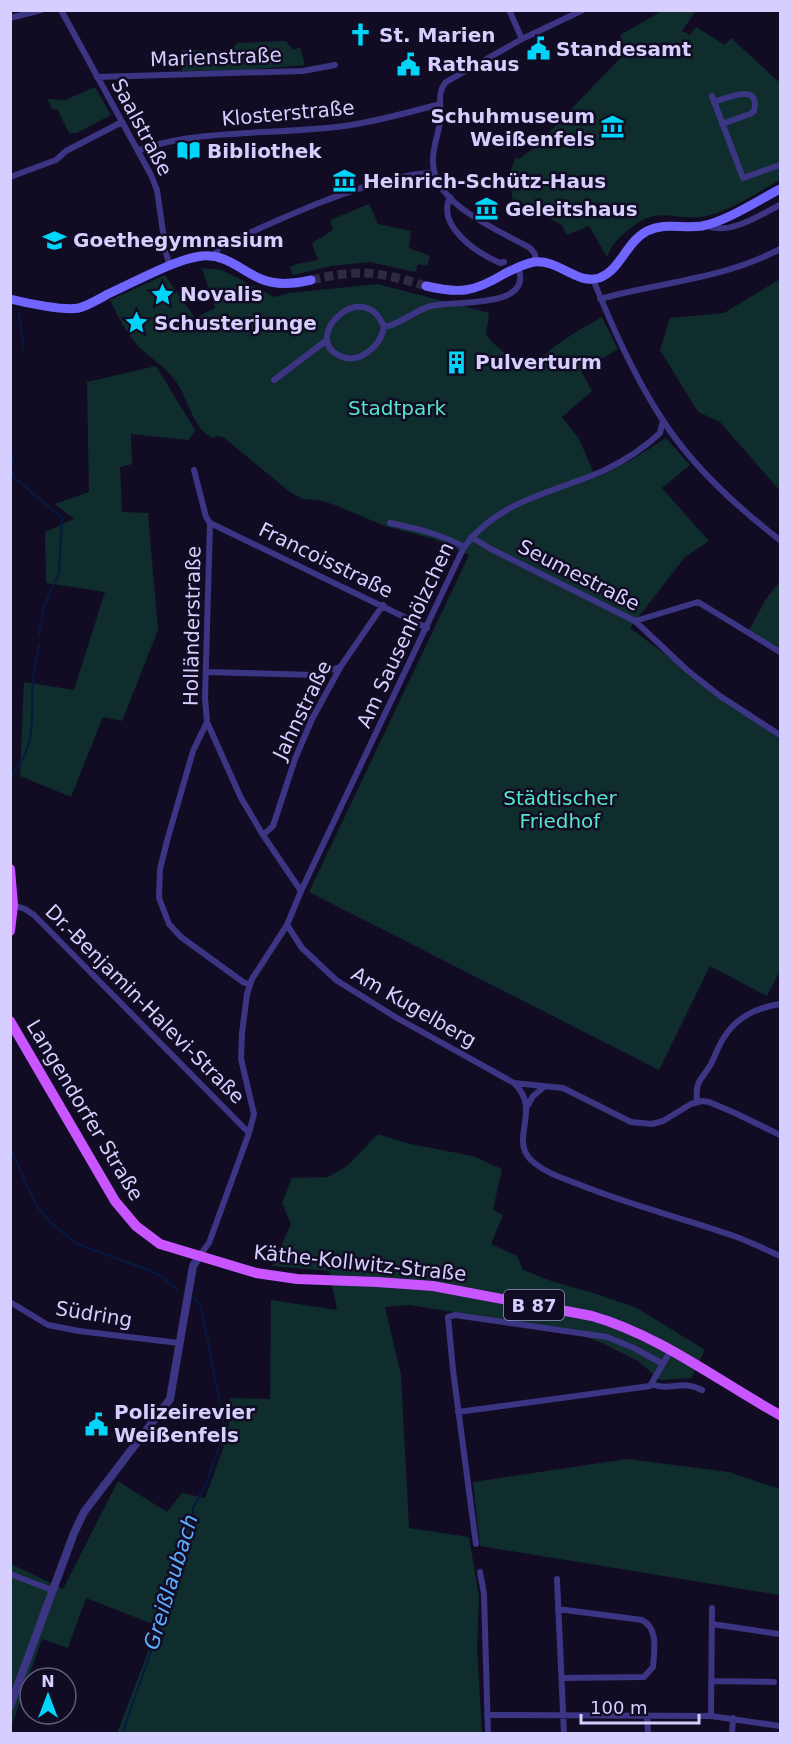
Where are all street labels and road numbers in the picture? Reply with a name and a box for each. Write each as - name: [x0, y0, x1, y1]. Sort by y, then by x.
- street label: Marienstraße: [150, 43, 282, 71]
- street label: Saalstraße: [106, 74, 178, 180]
- street label: Klosterstraße: [221, 95, 355, 131]
- street label: Francoisstraße: [255, 517, 397, 603]
- street label: Seumestraße: [514, 534, 644, 616]
- street label: Am Sausenhölzchen: [351, 538, 459, 732]
- street label: Holländerstraße: [179, 546, 205, 706]
- street label: Jahnstraße: [267, 657, 336, 765]
- street label: Dr.-Benjamin-Halevi-Straße: [40, 899, 250, 1109]
- street label: Am Kugelberg: [347, 961, 481, 1053]
- street label: Langendorfer Straße: [21, 1015, 149, 1205]
- street label: Käthe-Kollwitz-Straße: [252, 1240, 468, 1286]
- road number: B 87: [504, 1290, 564, 1320]
- street label: Südring: [54, 1296, 134, 1332]

